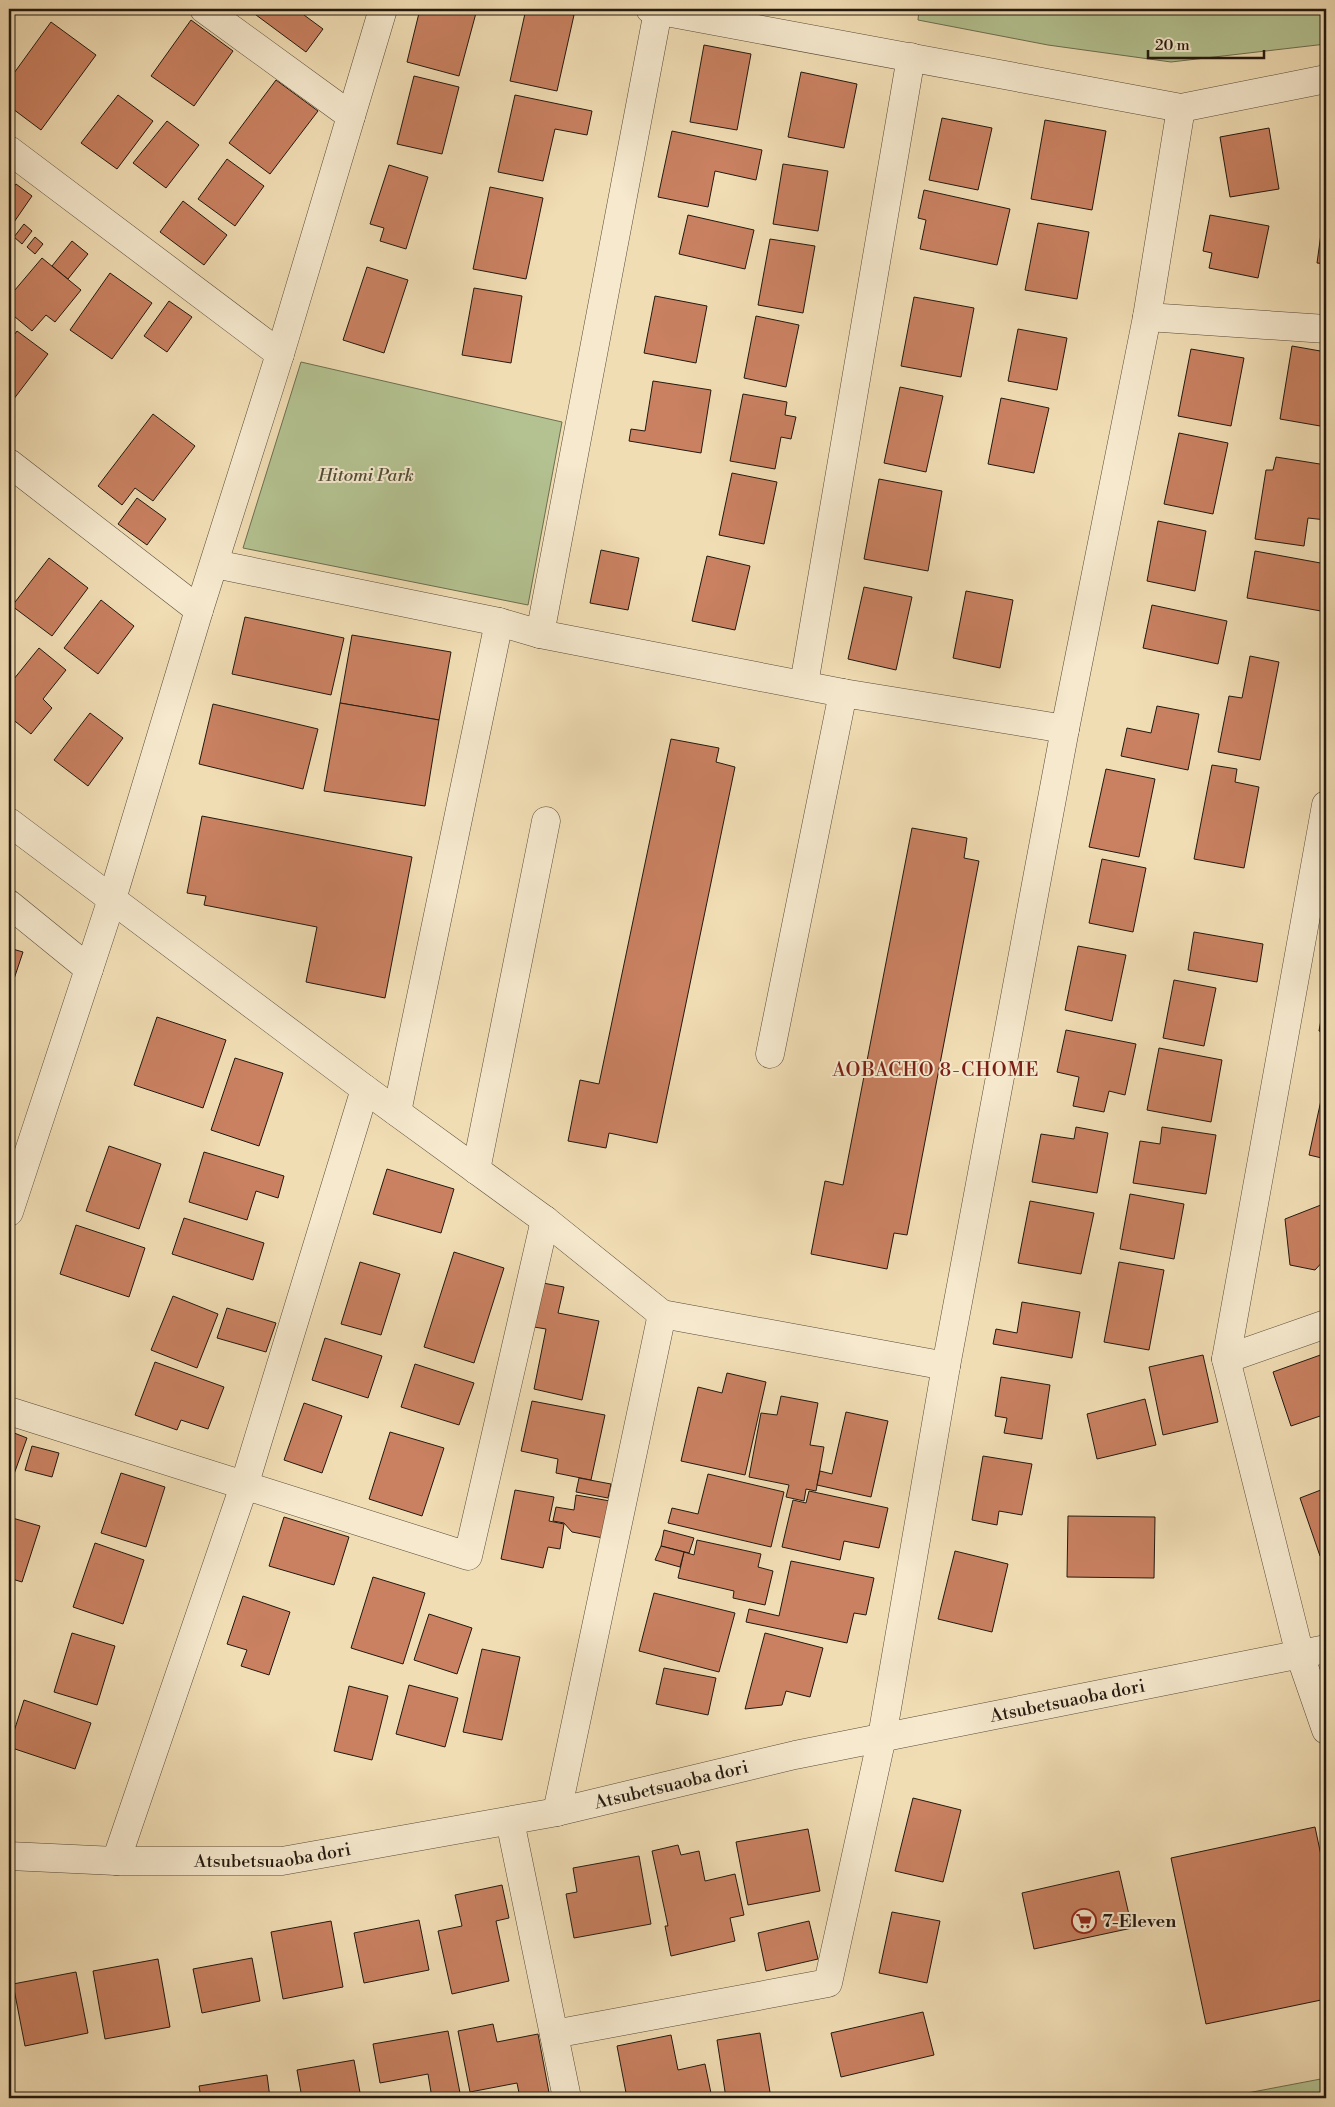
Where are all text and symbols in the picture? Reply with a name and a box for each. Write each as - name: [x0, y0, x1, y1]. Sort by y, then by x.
- scale bar: [1148, 28, 1264, 60]
- text: 20 m: [1155, 36, 1190, 55]
- park label: Hitomi Park: [317, 464, 414, 487]
- district label: AOBACHO 8-CHOME: [832, 1058, 1039, 1082]
- street label: Atsubetsuaoba dori: [987, 1674, 1147, 1728]
- street label: Atsubetsuaoba dori: [591, 1756, 751, 1815]
- street label: Atsubetsuaoba dori: [193, 1838, 353, 1873]
- supermarket icon: 7-Eleven: [1071, 1908, 1097, 1934]
- place label: 7-Eleven: [1102, 1910, 1176, 1933]

